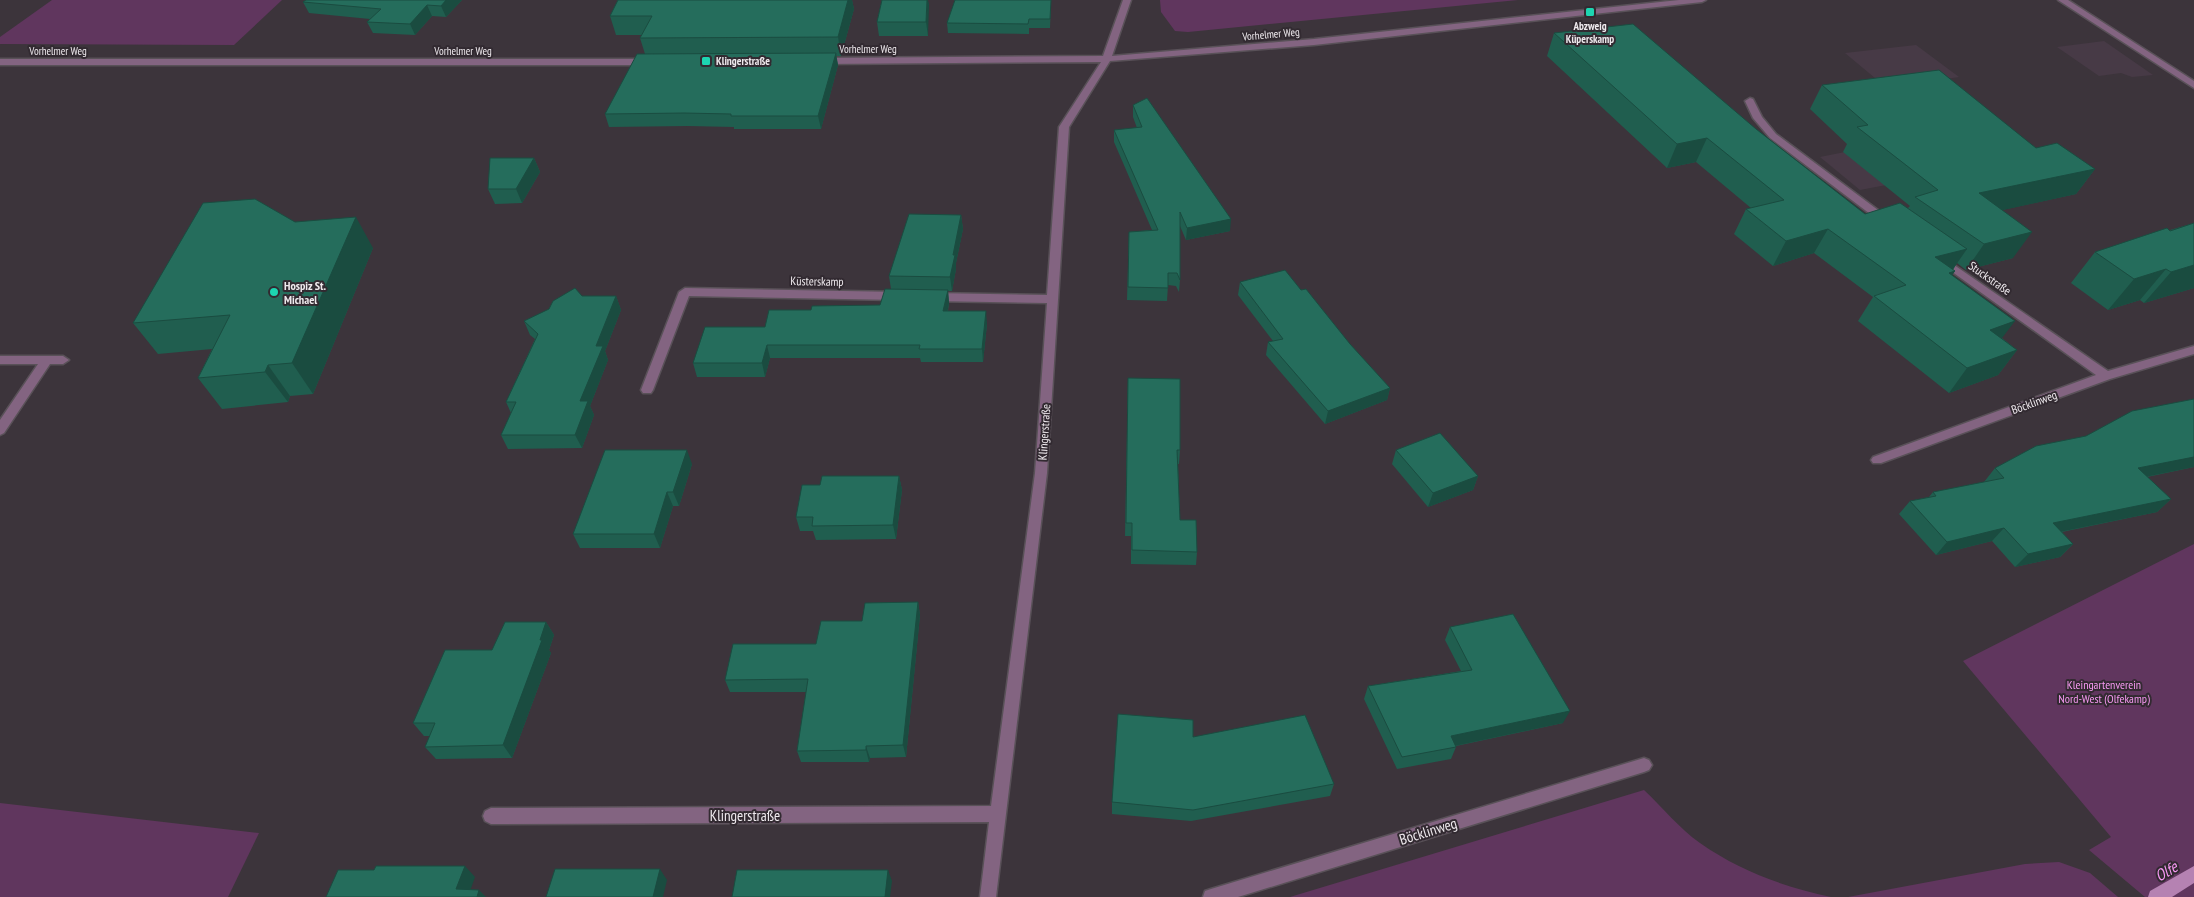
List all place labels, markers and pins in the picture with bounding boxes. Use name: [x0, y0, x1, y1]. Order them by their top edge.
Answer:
marker: Abzweig Küperskamp: [1584, 6, 1596, 18]
place label: Abzweig Küperskamp: [1566, 19, 1614, 46]
place label: Klingerstraße: [716, 54, 770, 68]
marker: Klingerstraße: [700, 55, 712, 67]
place label: Hospiz St. Michael: [284, 278, 326, 307]
marker: Hospiz St. Michael: [268, 286, 280, 298]

